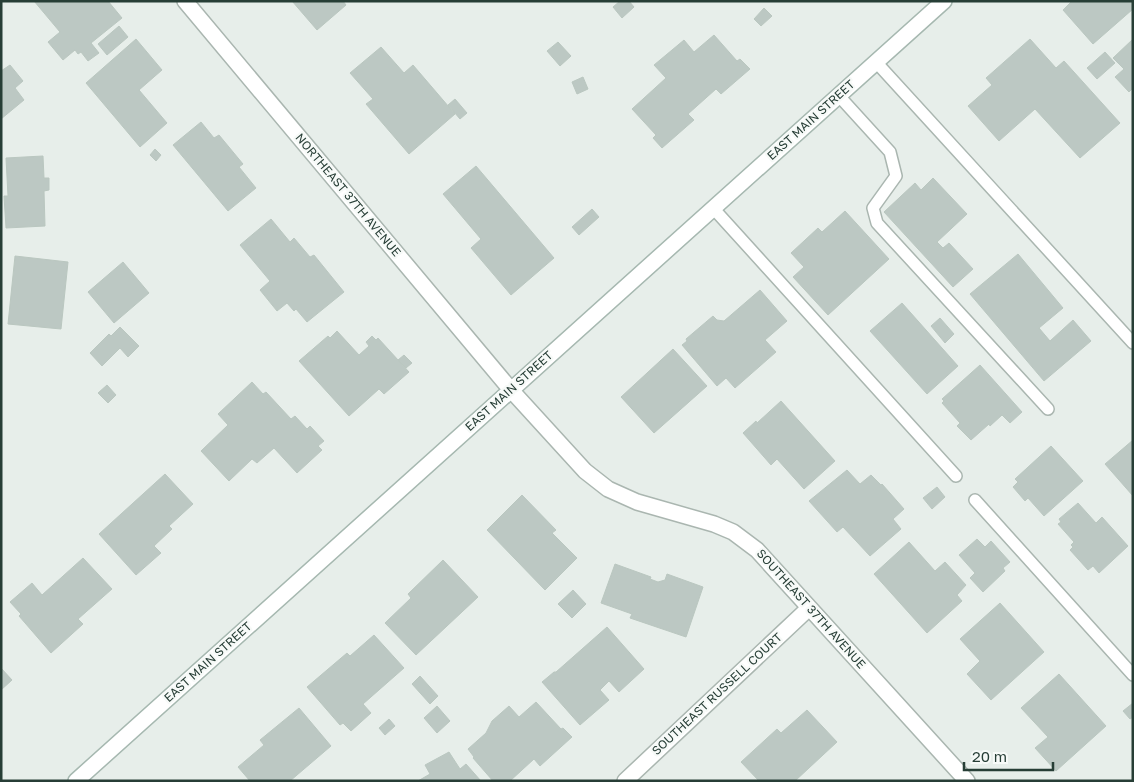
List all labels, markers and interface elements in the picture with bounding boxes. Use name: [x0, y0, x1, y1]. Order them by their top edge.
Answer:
street label: EAST MAIN STREET: [764, 76, 858, 163]
street label: NORTHEAST 37TH AVENUE: [292, 130, 404, 259]
street label: EAST MAIN STREET: [462, 347, 556, 434]
street label: SOUTHEAST 37TH AVENUE: [754, 546, 869, 671]
street label: EAST MAIN STREET: [161, 618, 255, 705]
street label: SOUTHEAST RUSSELL COURT: [648, 629, 785, 758]
scale bar: [964, 740, 1053, 772]
text: 20 m: [972, 747, 1007, 765]

